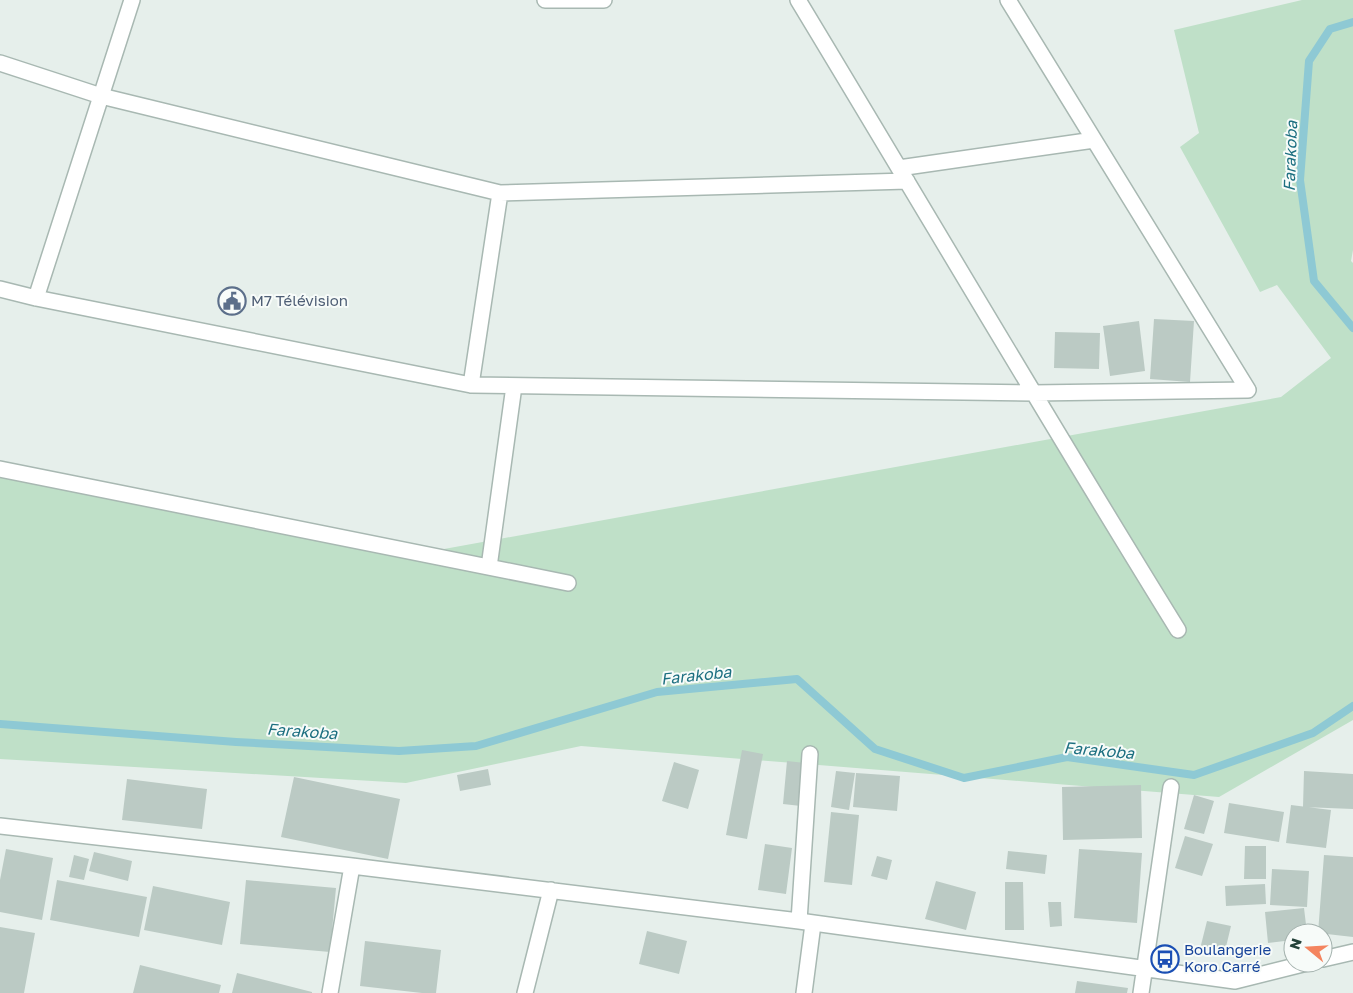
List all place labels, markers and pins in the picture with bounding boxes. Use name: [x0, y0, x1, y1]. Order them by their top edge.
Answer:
public building icon: M7 Télévision: [217, 286, 247, 316]
place label: M7 Télévision: [251, 291, 348, 309]
place label: Boulangerie Koro Carré: [1184, 940, 1271, 975]
bus stop icon: Boulangerie Koro Carré: [1150, 944, 1180, 974]

